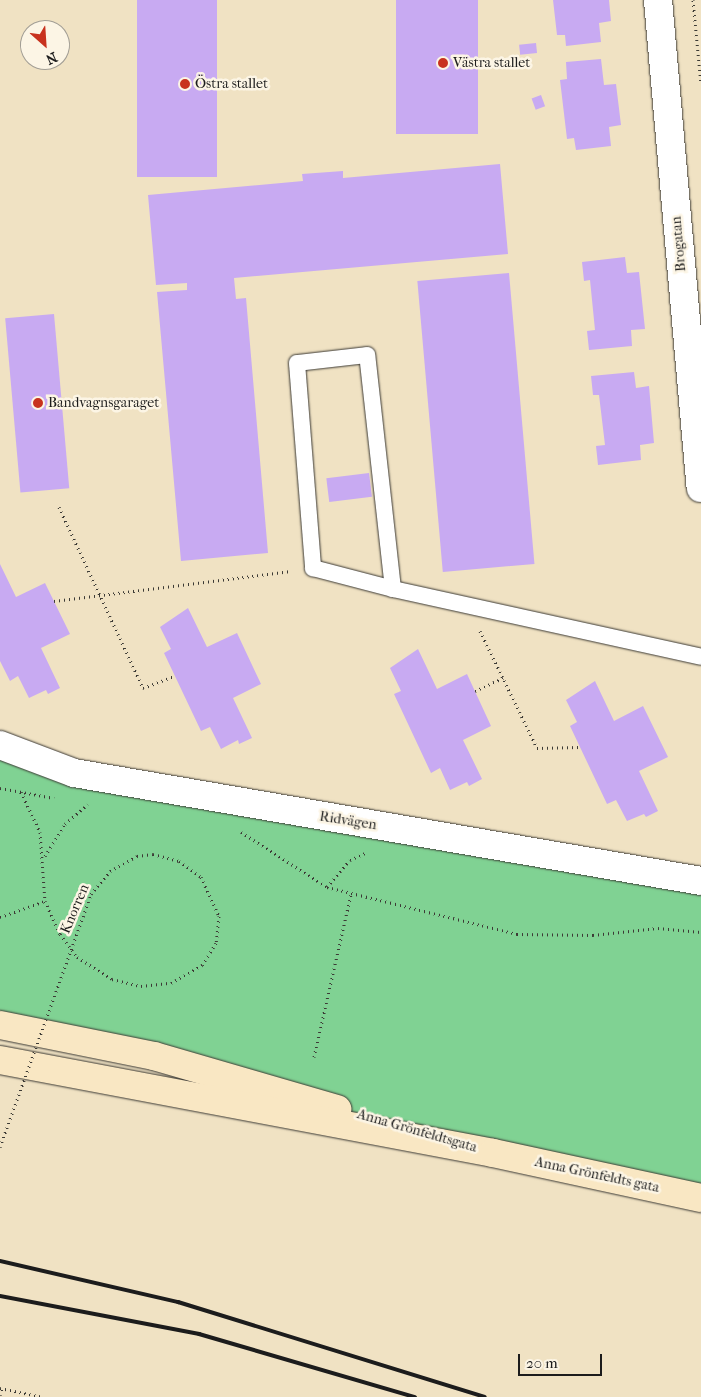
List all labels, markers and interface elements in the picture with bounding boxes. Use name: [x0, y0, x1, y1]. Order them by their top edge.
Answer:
north arrow: [20, 20, 70, 70]
text: N: [43, 48, 60, 68]
place label: Västra stallet: [453, 55, 530, 71]
marker: Västra stallet: [437, 57, 449, 69]
place label: Östra stallet: [195, 76, 268, 92]
marker: Östra stallet: [179, 78, 191, 90]
street label: Brogatan: [668, 216, 690, 272]
place label: Bandvagnsgaraget: [48, 395, 159, 411]
marker: Bandvagnsgaraget: [32, 397, 44, 409]
street label: Ridvägen: [318, 808, 378, 834]
street label: Knorren: [57, 882, 93, 936]
street label: Anna Grönfeldtsgata: [355, 1106, 479, 1156]
street label: Anna Grönfeldts gata: [533, 1154, 661, 1196]
scale bar: [521, 1344, 605, 1376]
text: 20 m: [526, 1354, 558, 1372]

